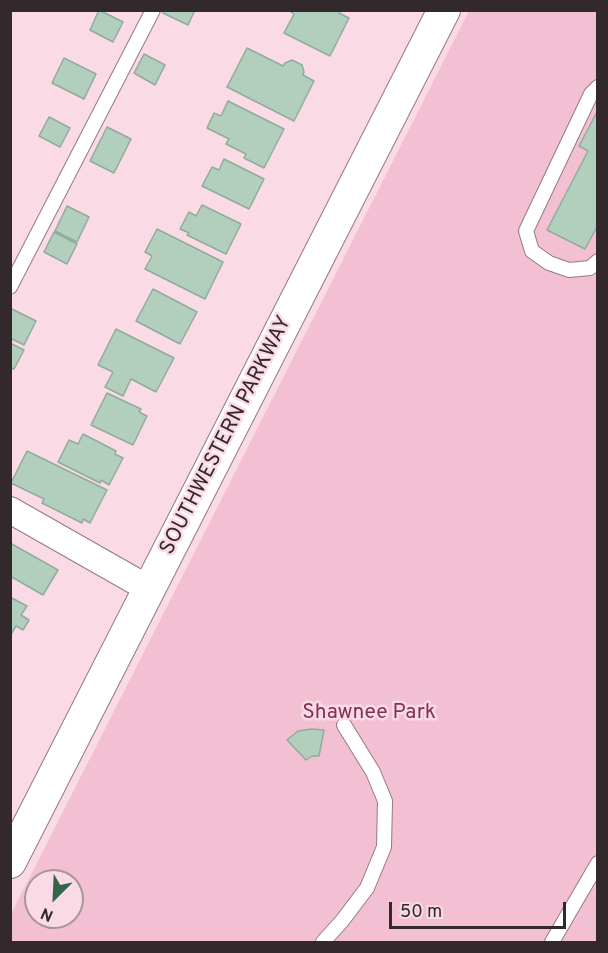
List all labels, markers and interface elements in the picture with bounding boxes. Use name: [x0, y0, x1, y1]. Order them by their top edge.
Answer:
street label: SOUTHWESTERN PARKWAY: [156, 312, 298, 560]
park label: Shawnee Park: [302, 701, 436, 727]
north arrow: [24, 869, 84, 929]
scale bar: [392, 890, 569, 928]
text: 50 m: [400, 901, 442, 924]
text: N: [38, 902, 57, 925]

